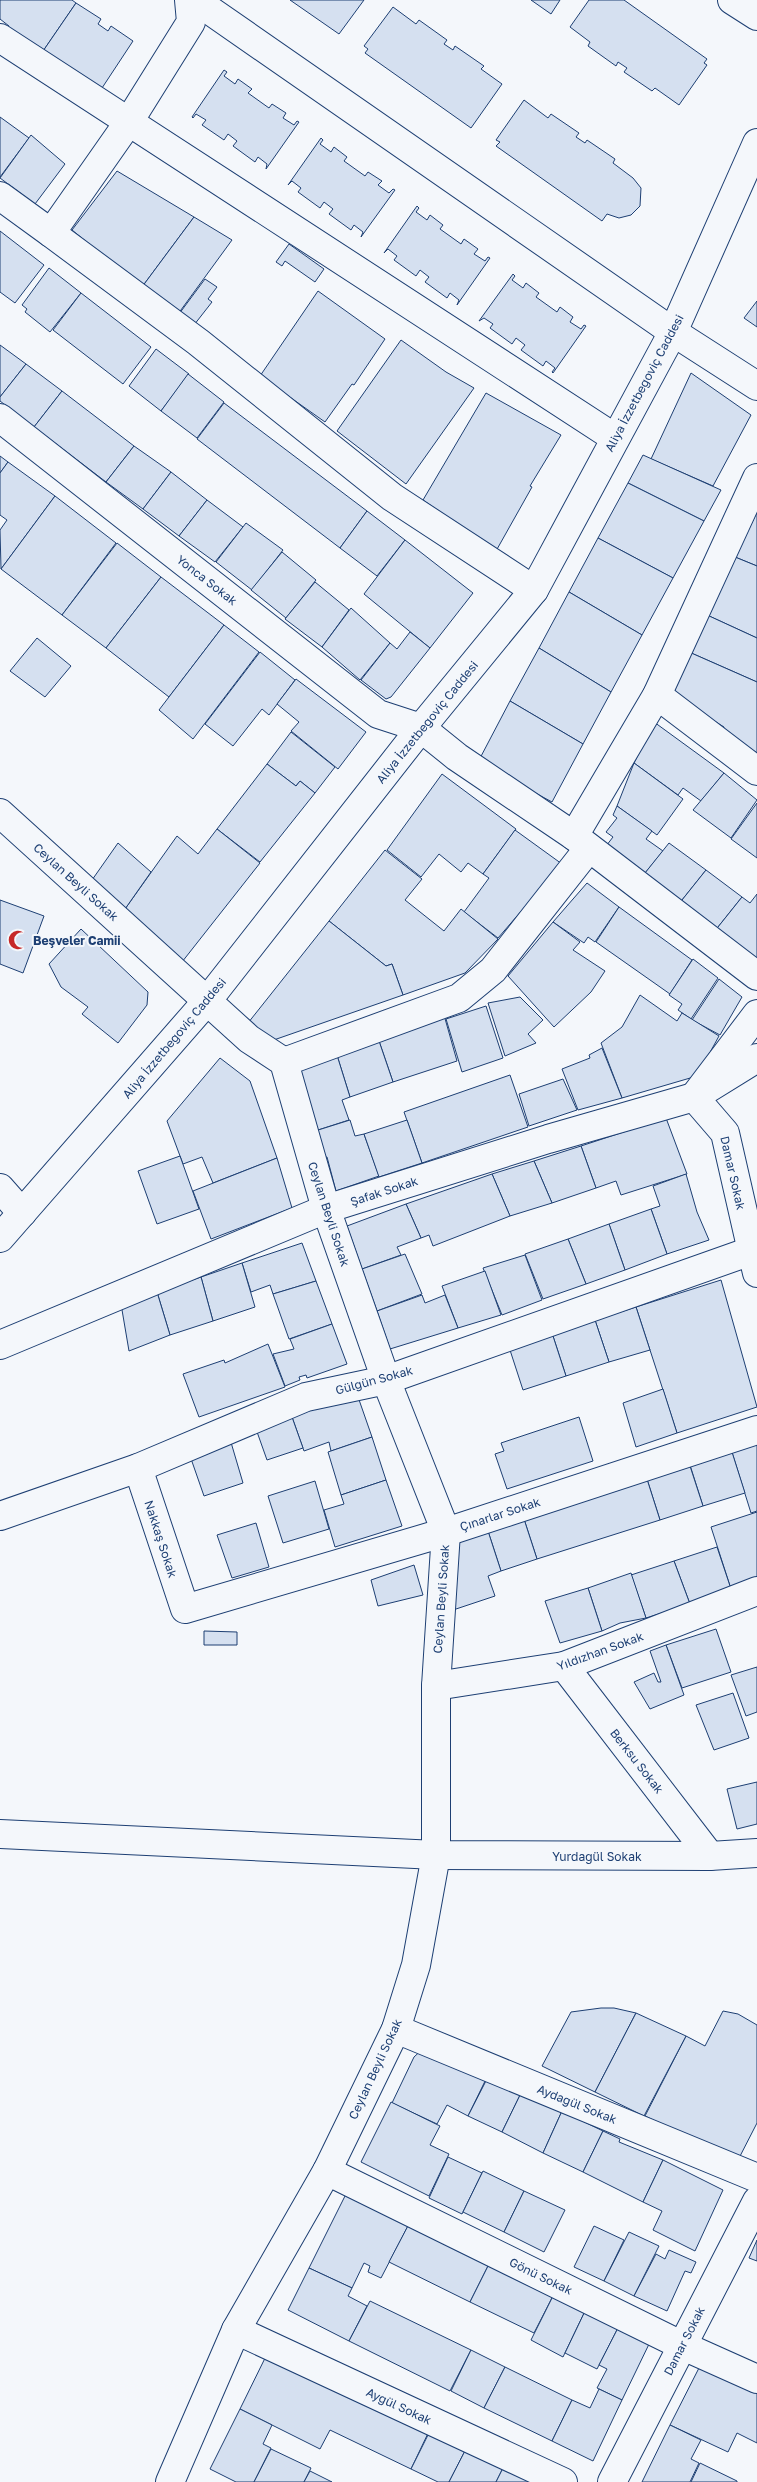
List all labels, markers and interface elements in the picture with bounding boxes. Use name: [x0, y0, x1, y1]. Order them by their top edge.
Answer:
street label: Aliya İzzetbegoviç Caddesi: [601, 312, 687, 454]
street label: Yonca Sokak: [174, 552, 240, 608]
street label: Aliya İzzetbegoviç Caddesi: [373, 658, 481, 786]
street label: Ceylan Beyli Sokak: [30, 840, 122, 924]
mosque icon: Beşveler Camii: [7, 929, 29, 951]
place label: Beşveler Camii: [33, 933, 120, 948]
street label: Aliya İzzetbegoviç Caddesi: [119, 974, 229, 1102]
street label: Damar Sokak: [717, 1135, 749, 1212]
street label: Ceylan Beyli Sokak: [305, 1160, 353, 1268]
street label: Şafak Sokak: [348, 1173, 420, 1209]
street label: Gülgün Sokak: [334, 1362, 415, 1398]
street label: Çınarlar Sokak: [458, 1494, 542, 1534]
street label: Nakkaş Sokak: [141, 1498, 181, 1580]
street label: Ceylan Beyli Sokak: [430, 1544, 452, 1654]
street label: Yıldızhan Sokak: [555, 1628, 646, 1674]
street label: Berksu Sokak: [607, 1726, 667, 1797]
street label: Yurdagül Sokak: [552, 1849, 642, 1864]
street label: Ceylan Beyli Sokak: [345, 2016, 405, 2122]
street label: Aydagül Sokak: [535, 2081, 619, 2127]
street label: Gönü Sokak: [507, 2254, 575, 2298]
street label: Damar Sokak: [660, 2304, 708, 2378]
street label: Aygül Sokak: [364, 2384, 434, 2428]

